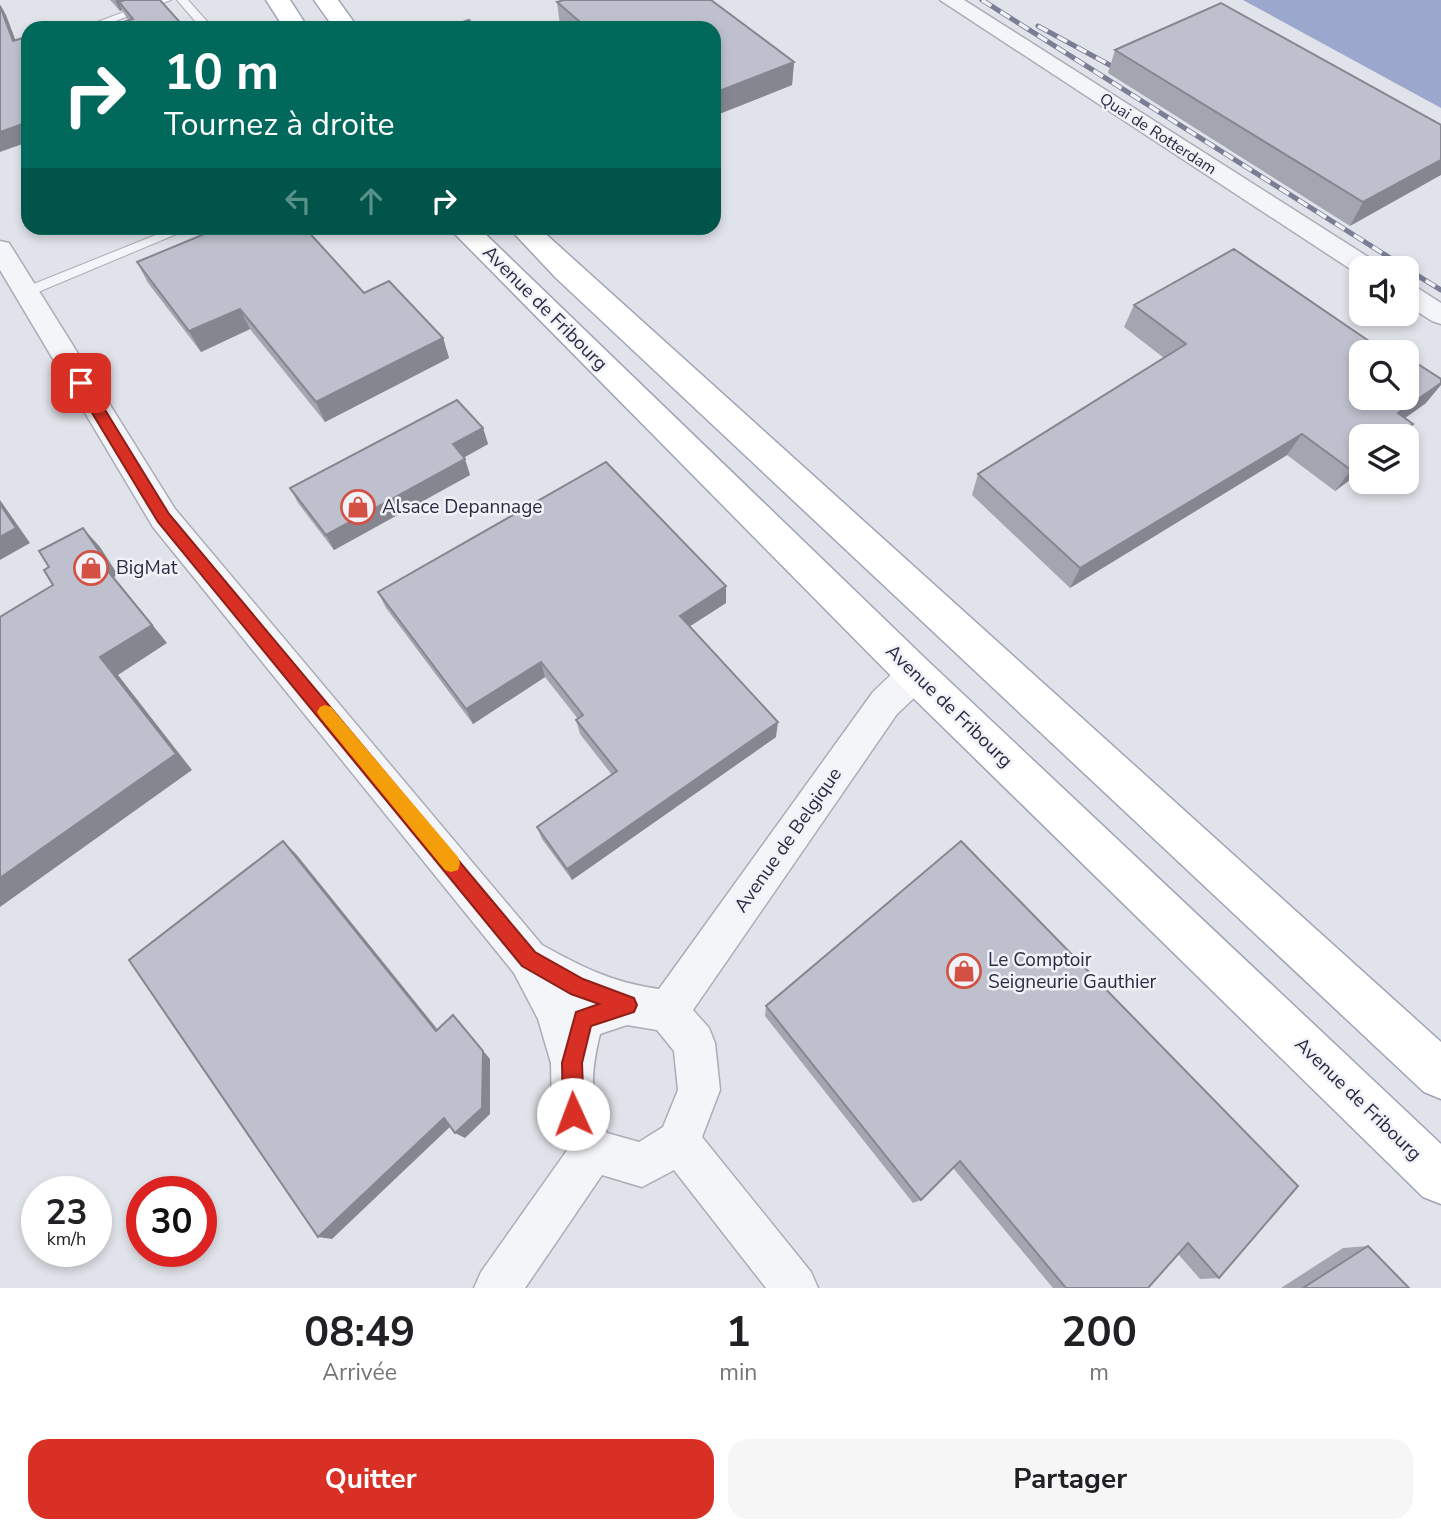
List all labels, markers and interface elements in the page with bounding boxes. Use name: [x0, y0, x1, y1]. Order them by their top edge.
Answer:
text: 10 m: [164, 39, 279, 106]
icon: right: [49, 49, 140, 140]
street label: Quai de Rotterdam: [1095, 88, 1221, 180]
text: Tournez à droite: [164, 103, 395, 146]
icon: left: [279, 182, 317, 220]
icon: ahead: [352, 182, 390, 220]
icon: right: [425, 182, 463, 220]
street label: Avenue de Fribourg: [477, 240, 613, 376]
map controls: [1349, 256, 1419, 494]
button: sound: [1349, 256, 1419, 326]
button: search: [1349, 340, 1419, 410]
pin: [51, 353, 111, 413]
icon: arrive: [62, 364, 100, 402]
button: layers: [1349, 424, 1419, 494]
shop icon: Alsace Depannage: [339, 488, 377, 526]
place label: Alsace Depannage: [382, 494, 542, 520]
shop icon: BigMat: [72, 549, 110, 587]
place label: BigMat: [116, 555, 178, 581]
street label: Avenue de Fribourg: [880, 639, 1018, 773]
street label: Avenue de Belgique: [728, 762, 848, 918]
place label: Le Comptoir Seigneurie Gauthier: [988, 947, 1157, 995]
shop icon: Le Comptoir Seigneurie Gauthier: [945, 952, 983, 990]
street label: Avenue de Fribourg: [1289, 1032, 1427, 1166]
position arrow: [536, 1077, 610, 1151]
speed limit sign: 30: [126, 1176, 217, 1267]
text: 23: [45, 1189, 88, 1236]
text: km/h: [47, 1227, 86, 1251]
text: 08:49: [304, 1304, 415, 1361]
text: 1: [726, 1304, 751, 1361]
text: 200: [1061, 1304, 1137, 1361]
text: Arrivée: [322, 1357, 397, 1388]
text: min: [719, 1357, 757, 1388]
text: m: [1089, 1357, 1109, 1388]
button: Quitter: [28, 1439, 714, 1519]
button: Partager: [728, 1439, 1413, 1519]

